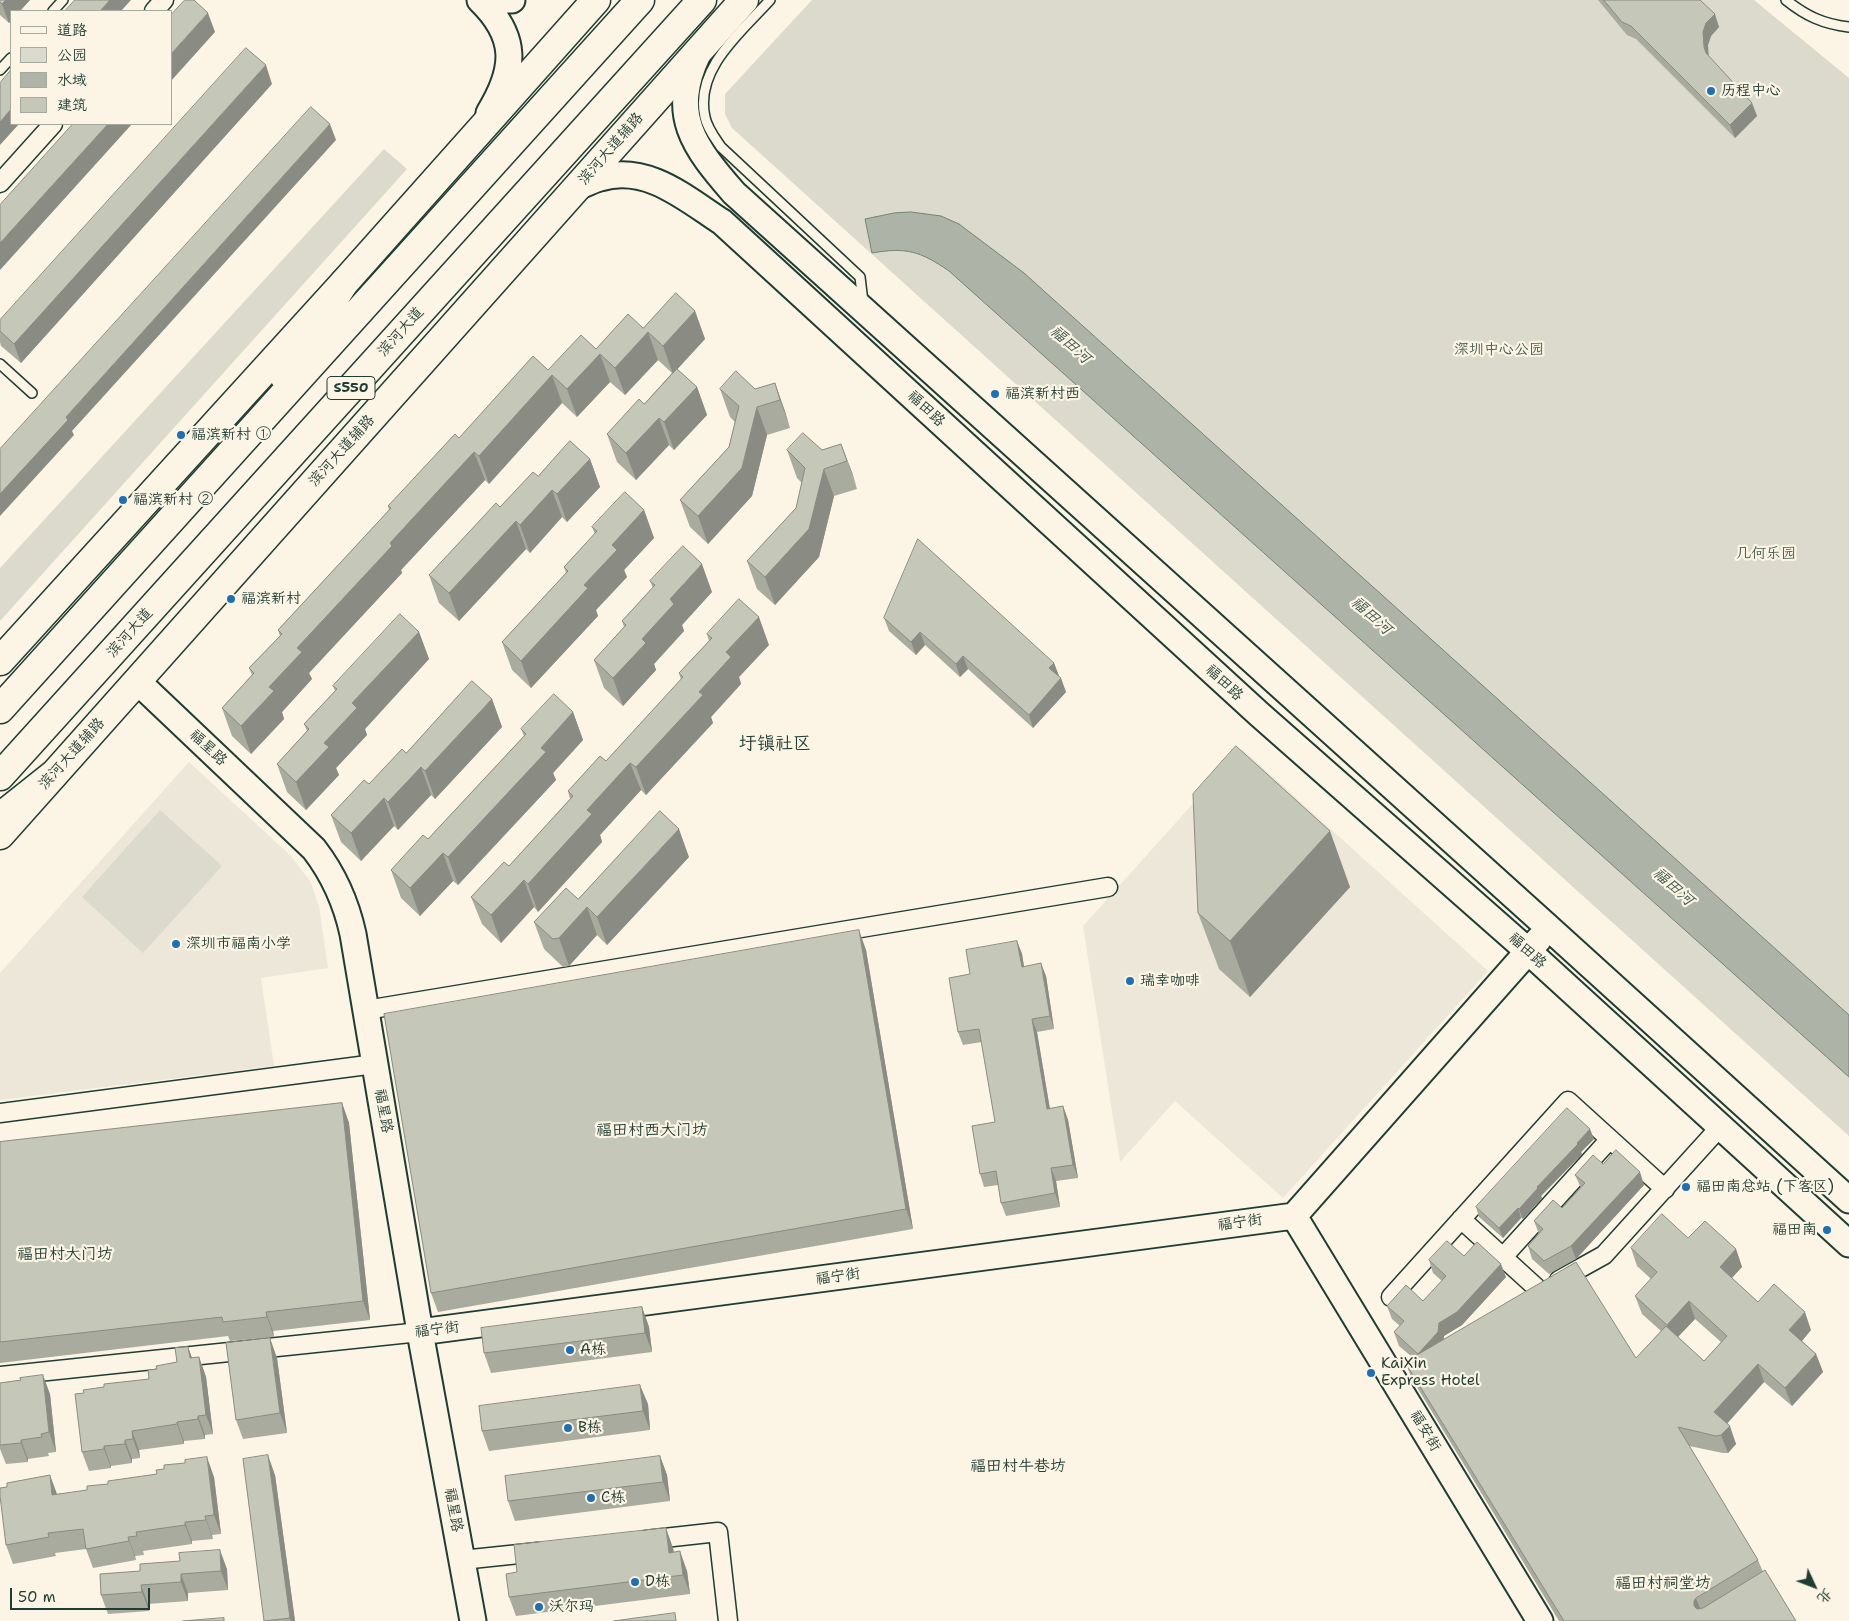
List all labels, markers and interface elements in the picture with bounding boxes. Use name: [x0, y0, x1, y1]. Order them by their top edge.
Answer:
legend: [10, 10, 172, 125]
text: 道路: [57, 20, 87, 40]
text: 公园: [57, 45, 87, 65]
text: 水域: [57, 70, 87, 90]
place label: 历程中心: [1721, 82, 1781, 100]
marker: 历程中心: [1705, 85, 1717, 97]
text: 建筑: [57, 95, 87, 115]
street label: 滨河大道辅路: [575, 109, 647, 189]
street label: 滨河大道: [374, 304, 428, 360]
water label: 福田河: [1046, 322, 1094, 368]
park label: 深圳中心公园: [1454, 341, 1544, 359]
road number: S550: [327, 376, 375, 399]
place label: 福滨新村西: [1005, 385, 1080, 403]
street label: 福田路: [903, 387, 949, 431]
marker: 福滨新村西: [989, 388, 1001, 400]
street label: 滨河大道辅路: [305, 412, 379, 490]
place label: 福滨新村 ①: [191, 426, 271, 444]
marker: 福滨新村 ①: [175, 429, 187, 441]
place label: 福滨新村 ②: [133, 491, 213, 509]
marker: 福滨新村 ②: [117, 494, 129, 506]
park label: 几何乐园: [1736, 545, 1796, 563]
place label: 福滨新村: [241, 590, 301, 608]
marker: 福滨新村: [225, 593, 237, 605]
water label: 福田河: [1347, 593, 1395, 639]
street label: 滨河大道: [103, 605, 157, 661]
street label: 福田路: [1201, 661, 1247, 705]
street label: 滨河大道辅路: [35, 715, 109, 793]
street label: 福星路: [185, 726, 231, 770]
district label: 圩镇社区: [739, 733, 811, 755]
water label: 福田河: [1649, 864, 1697, 910]
street label: 福田路: [1504, 929, 1550, 973]
place label: 深圳市福南小学: [186, 935, 291, 953]
marker: 深圳市福南小学: [170, 938, 182, 950]
place label: 瑞幸咖啡: [1140, 972, 1200, 990]
marker: 瑞幸咖啡: [1124, 975, 1136, 987]
street label: 福星路: [370, 1087, 396, 1135]
district label: 福田村西大门坊: [596, 1121, 708, 1141]
place label: 福田南总站 (下客区): [1696, 1178, 1834, 1196]
marker: 福田南总站 (下客区): [1680, 1181, 1692, 1193]
street label: 福宁街: [1216, 1211, 1264, 1235]
place label: 福田南: [1772, 1221, 1817, 1239]
marker: 福田南: [1821, 1224, 1833, 1236]
district label: 福田村大门坊: [17, 1245, 113, 1265]
street label: 福宁街: [814, 1265, 862, 1289]
street label: 福宁街: [414, 1318, 460, 1342]
place label: A栋: [580, 1341, 606, 1359]
marker: A栋: [564, 1344, 576, 1356]
place label: KaiXin Express Hotel: [1381, 1355, 1480, 1390]
marker: KaiXin Express Hotel: [1365, 1367, 1377, 1379]
street label: 福安街: [1406, 1407, 1444, 1455]
place label: B栋: [578, 1419, 602, 1437]
marker: B栋: [562, 1422, 574, 1434]
district label: 福田村牛巷坊: [970, 1457, 1066, 1477]
street label: 福星路: [440, 1486, 466, 1534]
place label: C栋: [601, 1489, 625, 1507]
marker: C栋: [585, 1492, 597, 1504]
north arrow: [1789, 1561, 1839, 1611]
place label: D栋: [645, 1573, 670, 1591]
district label: 福田村祠堂坊: [1615, 1574, 1711, 1594]
marker: D栋: [629, 1576, 641, 1588]
scale bar: [12, 1578, 152, 1610]
text: 北: [1814, 1585, 1836, 1607]
text: 50 m: [18, 1587, 56, 1607]
place label: 沃尔玛: [549, 1598, 594, 1616]
marker: 沃尔玛: [533, 1601, 545, 1613]

